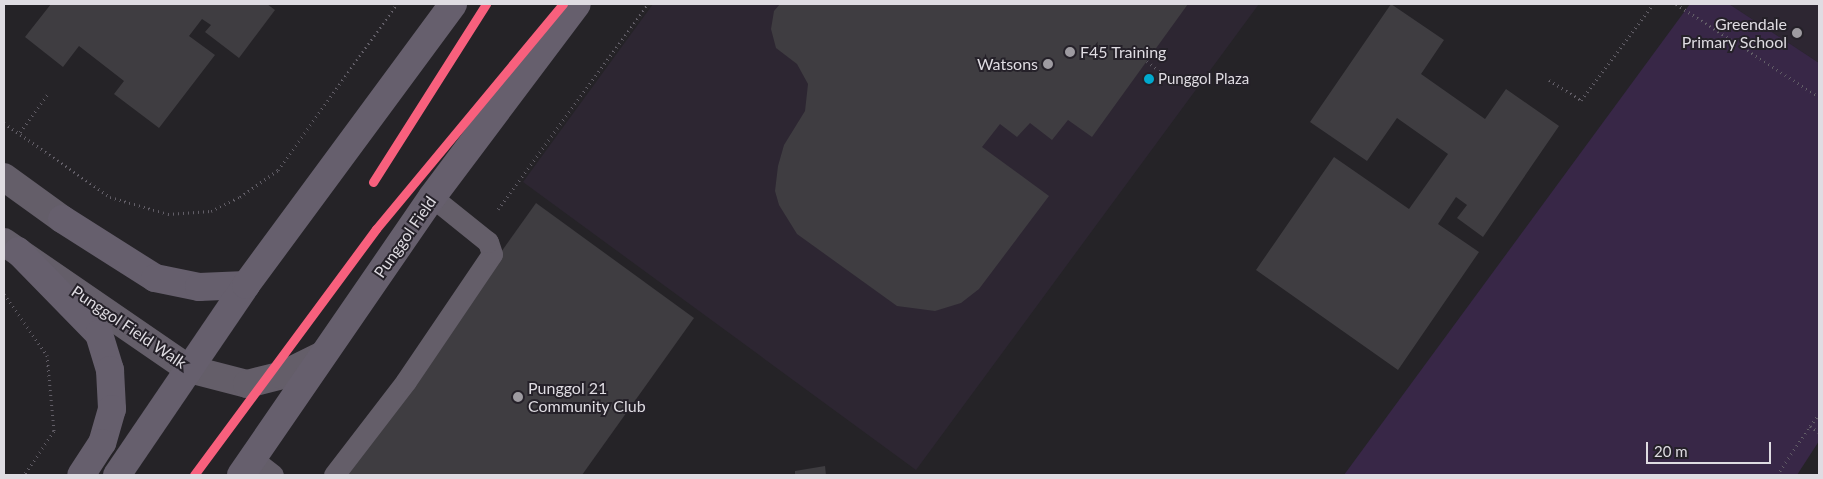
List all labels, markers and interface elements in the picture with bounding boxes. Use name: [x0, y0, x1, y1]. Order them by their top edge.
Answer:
place label: Greendale Primary School: [1681, 14, 1787, 52]
marker: Greendale Primary School: [1791, 27, 1803, 39]
place label: F45 Training: [1080, 42, 1167, 62]
marker: F45 Training: [1064, 46, 1076, 58]
place label: Watsons: [977, 54, 1038, 74]
marker: Watsons: [1042, 58, 1054, 70]
place label: Punggol Plaza: [1158, 70, 1249, 88]
marker: Punggol Plaza: [1144, 74, 1154, 84]
street label: Punggol Field: [370, 193, 440, 281]
street label: Punggol Field Walk: [68, 281, 190, 373]
place label: Punggol 21 Community Club: [528, 378, 646, 416]
marker: Punggol 21 Community Club: [512, 391, 524, 403]
scale bar: [1648, 432, 1773, 464]
text: 20 m: [1654, 442, 1688, 460]

